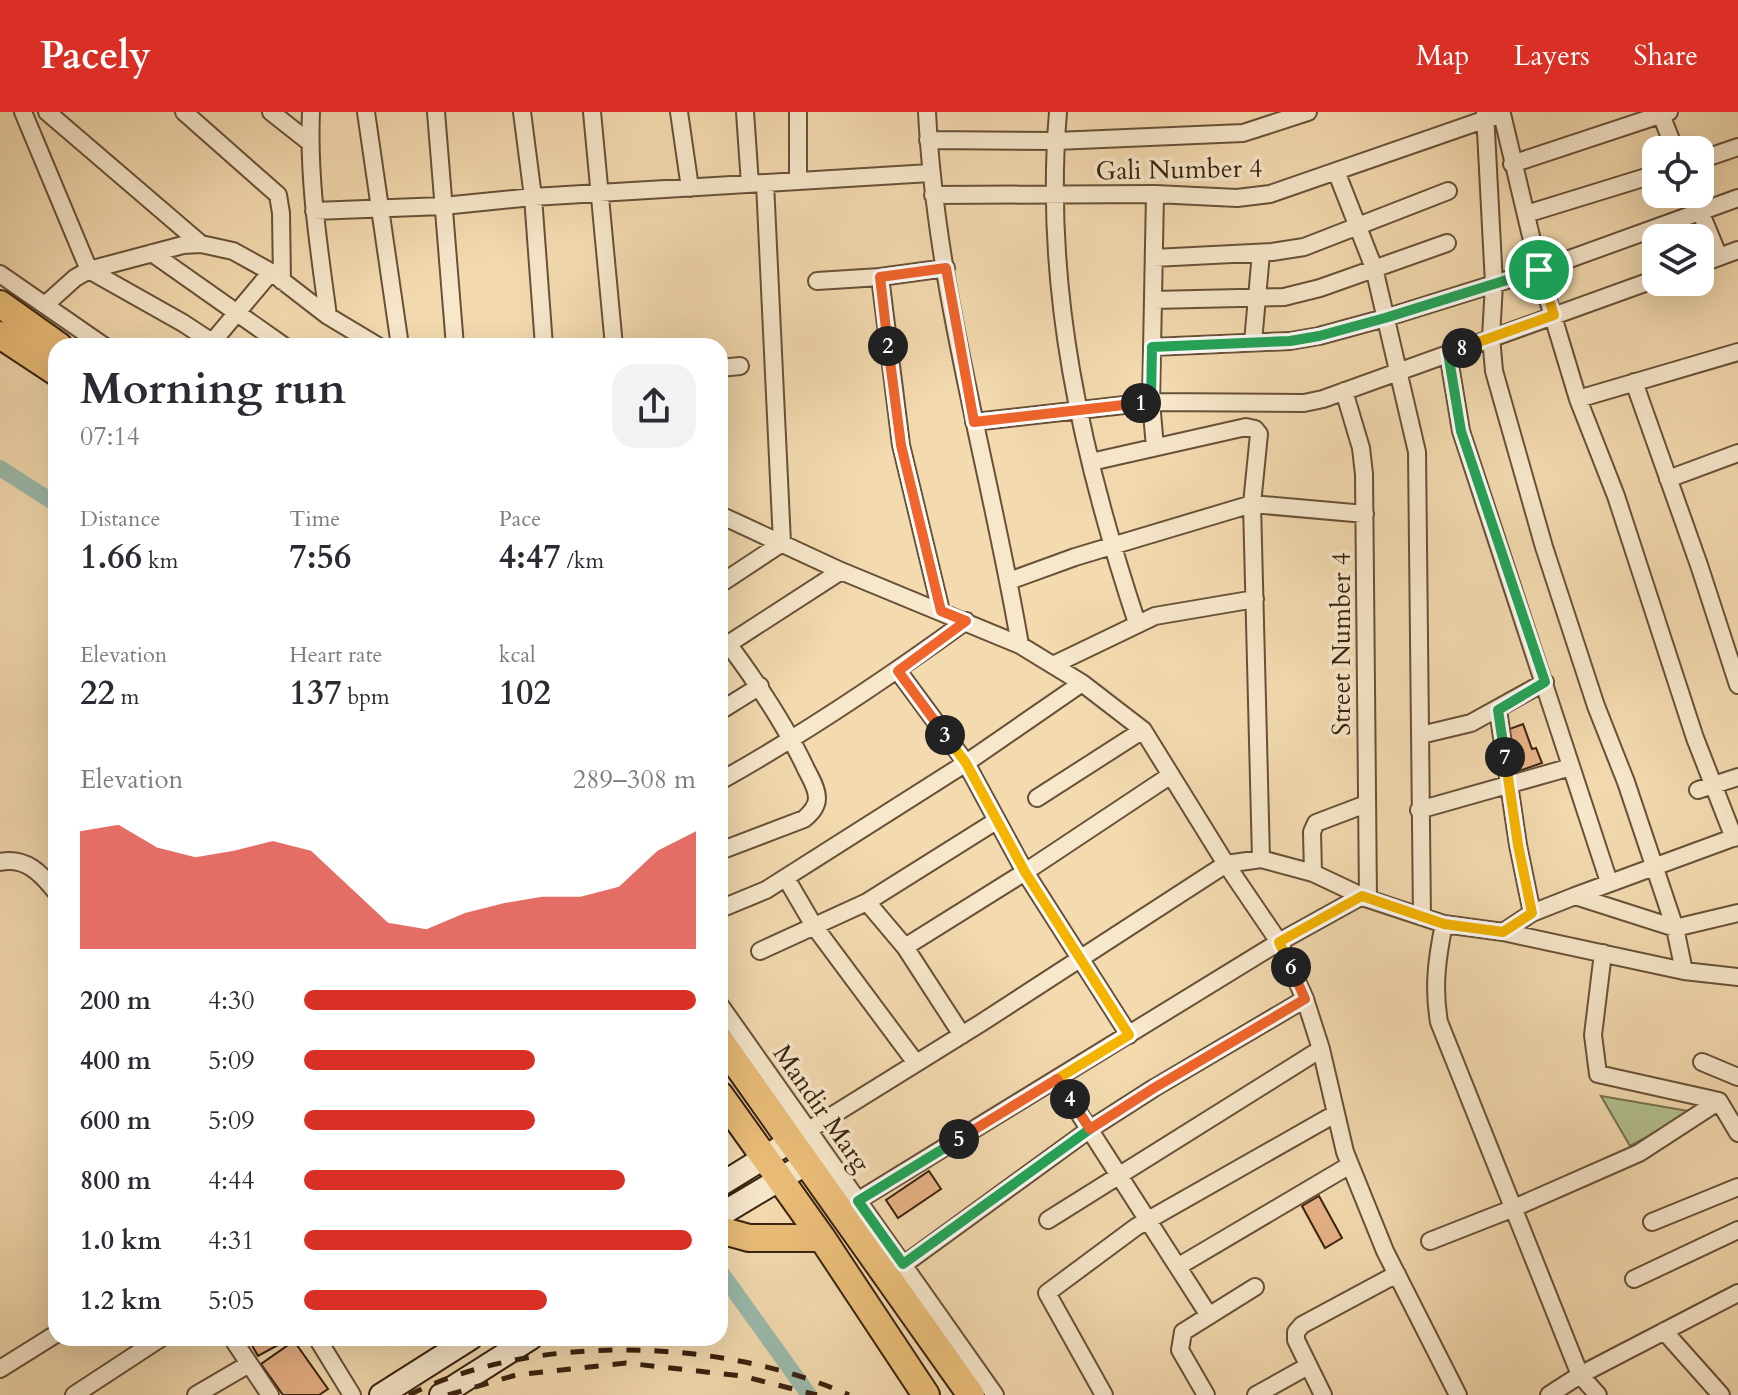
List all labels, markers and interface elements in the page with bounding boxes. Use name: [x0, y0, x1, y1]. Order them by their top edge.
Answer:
text: Pacely: [40, 30, 151, 82]
text: Map: [1416, 37, 1469, 75]
text: Layers: [1513, 37, 1590, 75]
text: Share: [1634, 37, 1698, 75]
map controls: [1642, 136, 1714, 296]
button: locate: [1642, 136, 1714, 208]
street label: Gali Number 4: [1095, 151, 1263, 188]
button: layers: [1642, 224, 1714, 296]
pin: [1505, 236, 1573, 304]
icon: arrive: [1517, 248, 1561, 292]
pin: 2: [868, 326, 908, 366]
pin: 8: [1442, 328, 1482, 368]
text: 2: [882, 331, 894, 361]
text: 8: [1456, 333, 1468, 363]
text: Morning run: [80, 359, 346, 419]
button: share: [612, 364, 696, 448]
pin: 1: [1121, 383, 1161, 423]
text: 1: [1135, 388, 1147, 418]
text: 07:14: [80, 419, 140, 454]
text: Distance: [80, 504, 160, 534]
text: Time: [289, 504, 340, 534]
text: Pace: [499, 504, 541, 534]
text: 1.66: [80, 534, 142, 580]
text: 7:56: [289, 534, 351, 580]
text: 4:47: [499, 534, 561, 580]
text: km: [142, 546, 178, 576]
text: /km: [561, 546, 604, 576]
street label: Street Number 4: [1324, 552, 1359, 736]
text: Elevation: [80, 640, 167, 670]
text: Heart rate: [289, 640, 383, 670]
text: kcal: [499, 640, 536, 670]
text: 22: [80, 670, 115, 716]
text: 137: [289, 670, 342, 716]
text: 102: [499, 670, 551, 716]
text: m: [115, 682, 139, 712]
text: bpm: [342, 682, 390, 712]
pin: 3: [925, 715, 965, 755]
text: 3: [939, 720, 951, 750]
pin: 7: [1485, 737, 1525, 777]
text: 7: [1499, 742, 1511, 772]
text: Elevation: [80, 762, 183, 797]
text: 289–308 m: [573, 762, 696, 797]
pin: 6: [1271, 947, 1311, 987]
text: 6: [1285, 952, 1297, 982]
text: 200 m: [80, 983, 151, 1018]
text: 4:30: [208, 983, 255, 1018]
street label: Mandir Marg: [765, 1038, 879, 1179]
text: 400 m: [80, 1043, 151, 1078]
text: 5:09: [208, 1043, 255, 1078]
pin: 4: [1050, 1079, 1090, 1119]
text: 4: [1064, 1084, 1076, 1114]
text: 600 m: [80, 1103, 151, 1138]
text: 5:09: [208, 1103, 255, 1138]
pin: 5: [939, 1119, 979, 1159]
text: 5: [953, 1124, 965, 1154]
text: 800 m: [80, 1163, 151, 1198]
text: 4:44: [208, 1163, 255, 1198]
text: 1.0 km: [80, 1223, 161, 1258]
text: 4:31: [208, 1223, 255, 1258]
text: 1.2 km: [80, 1283, 161, 1318]
text: 5:05: [208, 1283, 255, 1318]

